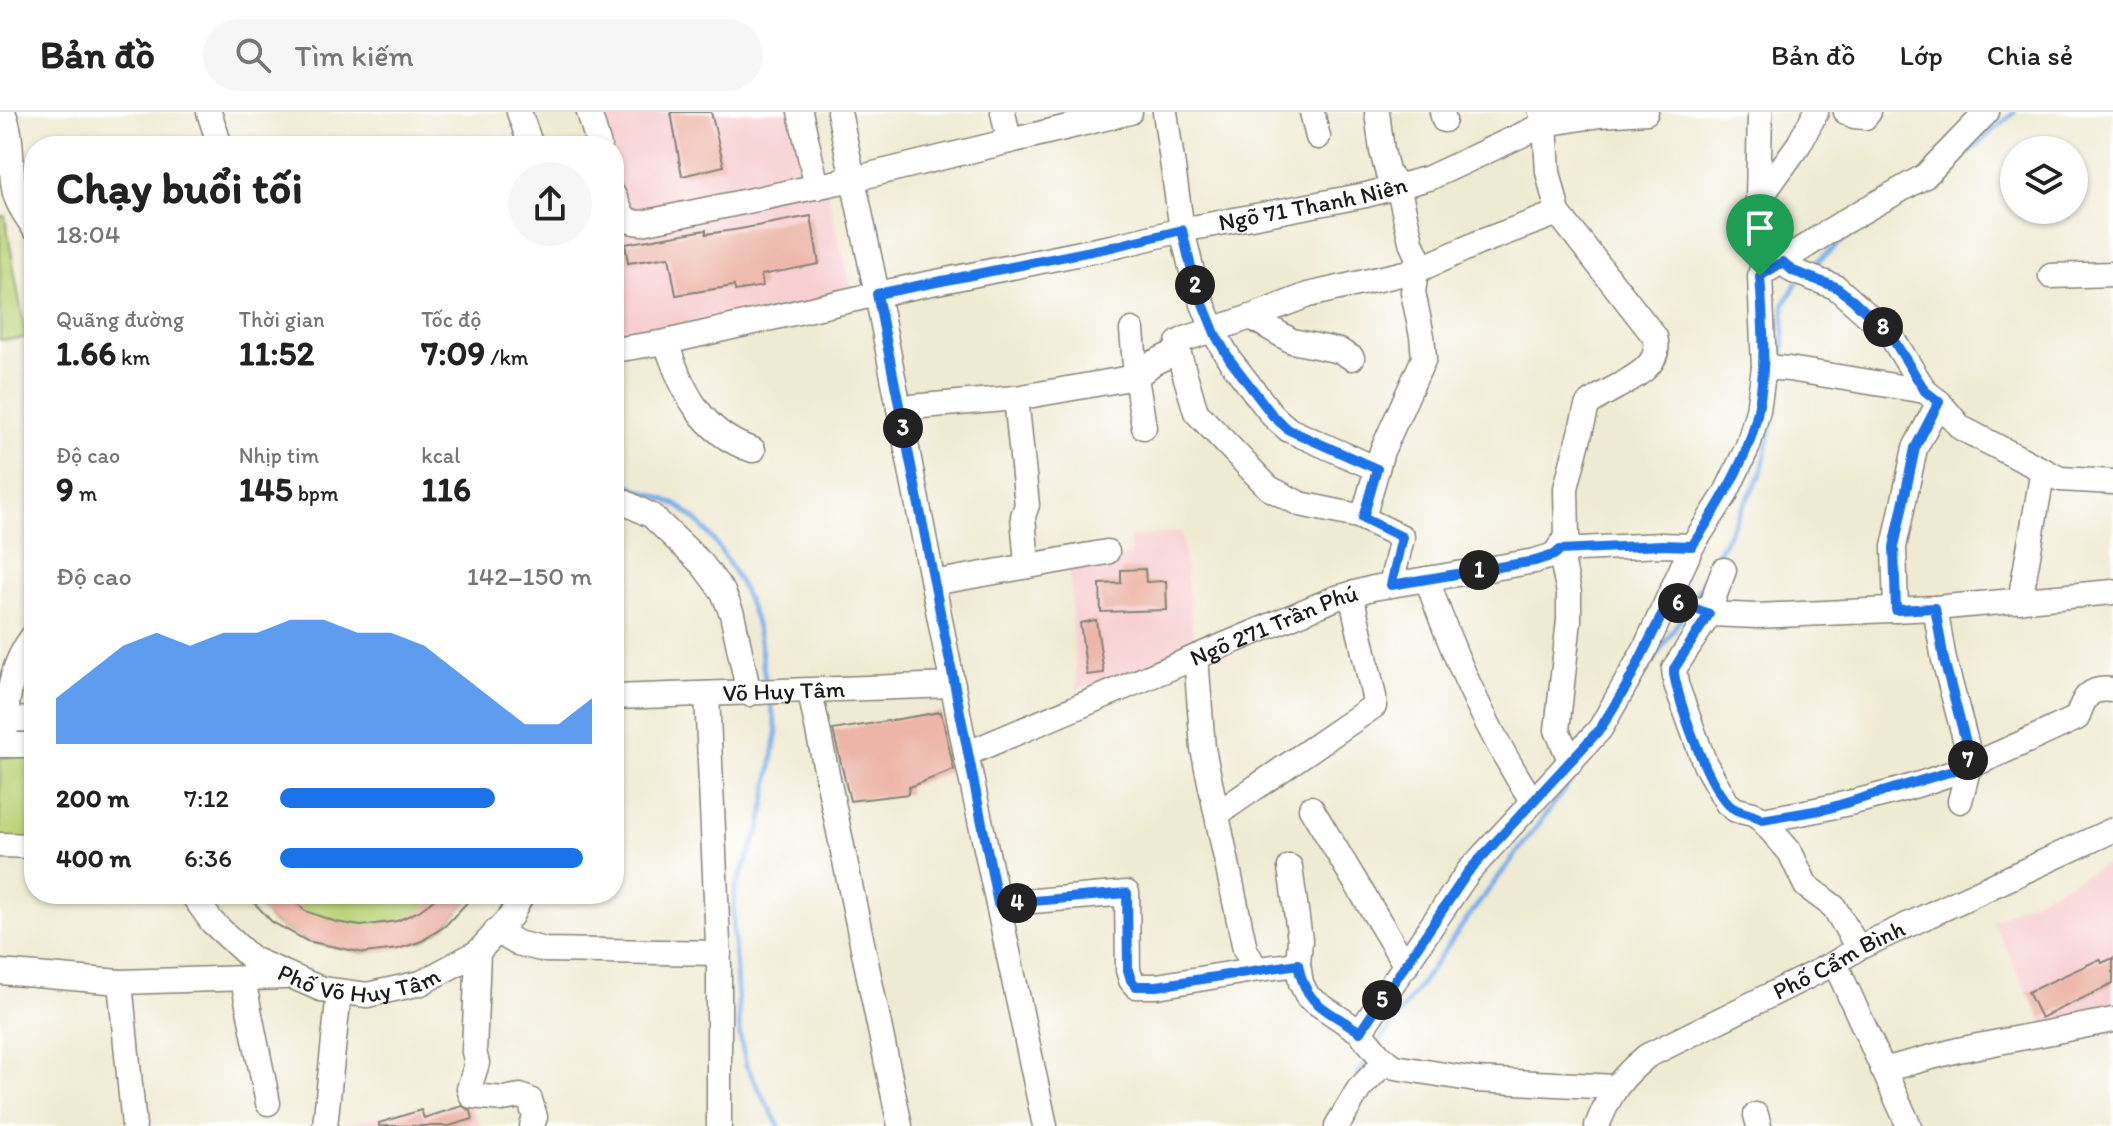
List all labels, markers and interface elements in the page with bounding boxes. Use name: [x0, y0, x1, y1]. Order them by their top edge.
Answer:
search box: [203, 19, 763, 91]
text: Bản đồ: [40, 32, 155, 78]
icon: search: [231, 33, 275, 77]
text: Tìm kiếm: [295, 37, 414, 74]
text: Bản đồ: [1771, 38, 1856, 72]
text: Lớp: [1900, 38, 1943, 72]
text: Chia sẻ: [1987, 38, 2073, 72]
map controls: [2000, 136, 2088, 224]
button: layers: [2000, 136, 2088, 224]
text: Chạy buổi tối: [56, 161, 303, 214]
button: share: [508, 162, 592, 246]
street label: Ngõ 71 Thanh Niên: [1216, 169, 1411, 237]
pin: [1726, 194, 1794, 276]
icon: arrive: [1738, 206, 1782, 250]
text: 18:04: [56, 218, 120, 250]
pin: 2: [1175, 265, 1215, 305]
text: 2: [1189, 271, 1201, 298]
text: Quãng đường: [56, 306, 184, 333]
text: Thời gian: [239, 306, 325, 333]
text: Tốc độ: [421, 306, 481, 333]
pin: 8: [1863, 307, 1903, 347]
text: 8: [1877, 313, 1889, 340]
text: 1.66: [56, 333, 116, 374]
text: 11:52: [239, 333, 314, 374]
text: 7:09: [421, 333, 485, 374]
text: km: [116, 344, 150, 371]
text: /km: [485, 344, 529, 371]
pin: 3: [883, 408, 923, 448]
text: 3: [897, 414, 909, 441]
text: Độ cao: [56, 442, 120, 469]
text: Nhịp tim: [239, 442, 319, 469]
text: kcal: [421, 442, 460, 469]
text: 9: [56, 469, 74, 510]
text: 145: [239, 469, 293, 510]
text: 116: [421, 469, 471, 510]
text: m: [74, 480, 97, 507]
text: bpm: [293, 480, 338, 507]
pin: 1: [1459, 550, 1499, 590]
text: 1: [1474, 556, 1484, 583]
text: Độ cao: [56, 560, 132, 592]
text: 142–150 m: [467, 560, 592, 592]
street label: Ngõ 271 Trần Phú: [1185, 578, 1361, 672]
pin: 6: [1658, 583, 1698, 623]
text: 6: [1672, 589, 1684, 616]
street label: Võ Huy Tâm: [722, 674, 846, 707]
pin: 7: [1948, 740, 1988, 780]
text: 7: [1963, 746, 1973, 773]
text: 200 m: [56, 782, 129, 814]
text: 7:12: [184, 782, 229, 814]
text: 400 m: [56, 842, 131, 874]
text: 6:36: [184, 842, 232, 874]
pin: 4: [997, 883, 1037, 923]
text: 4: [1010, 889, 1024, 916]
street label: Phố Cẩm Bình: [1768, 913, 1910, 1006]
street label: Phố Võ Huy Tâm: [274, 957, 445, 1009]
pin: 5: [1362, 980, 1402, 1020]
text: 5: [1376, 986, 1388, 1013]

